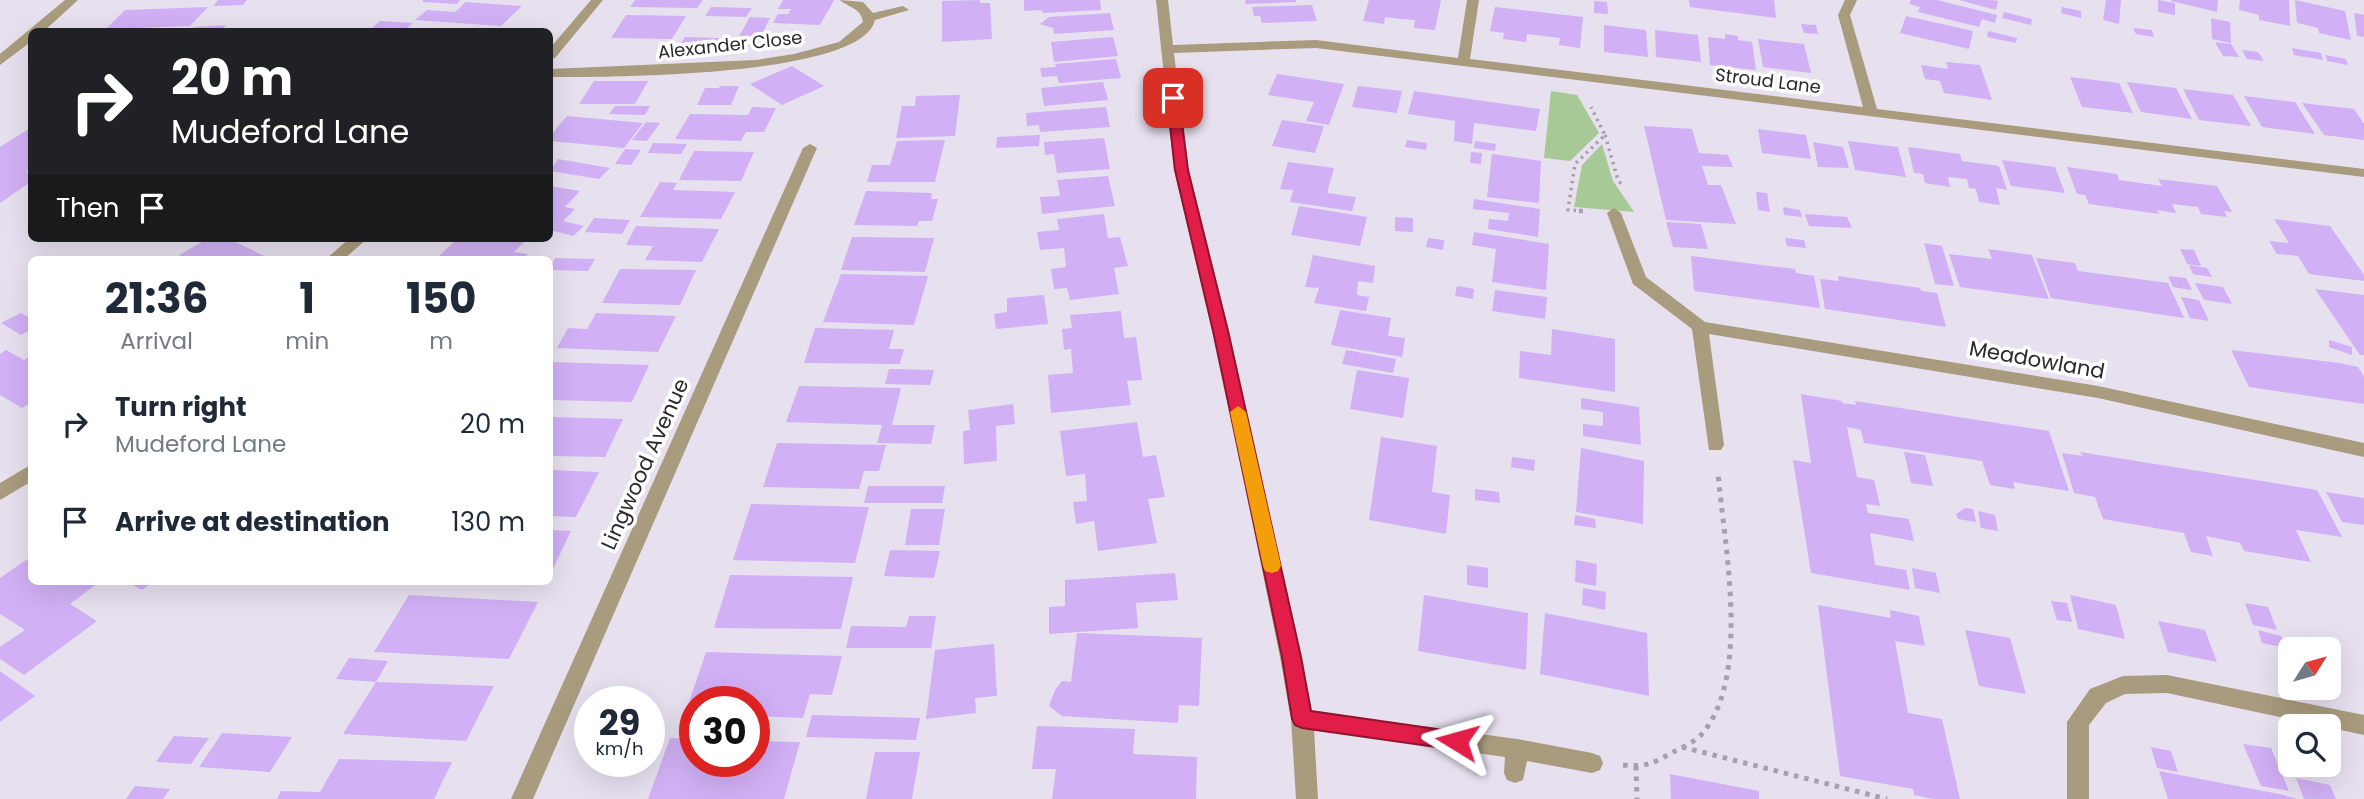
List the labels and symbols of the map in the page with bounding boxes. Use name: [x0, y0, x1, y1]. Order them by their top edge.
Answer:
street label: Alexander Close: [656, 24, 803, 65]
street label: Stroud Lane: [1714, 62, 1822, 99]
pin: [1143, 68, 1203, 128]
street label: Meadowland: [1967, 333, 2107, 386]
street label: Lingwood Avenue: [594, 374, 695, 554]
north arrow: [2278, 637, 2342, 700]
speed limit sign: 30: [679, 686, 770, 777]
position arrow: [1420, 704, 1494, 778]

